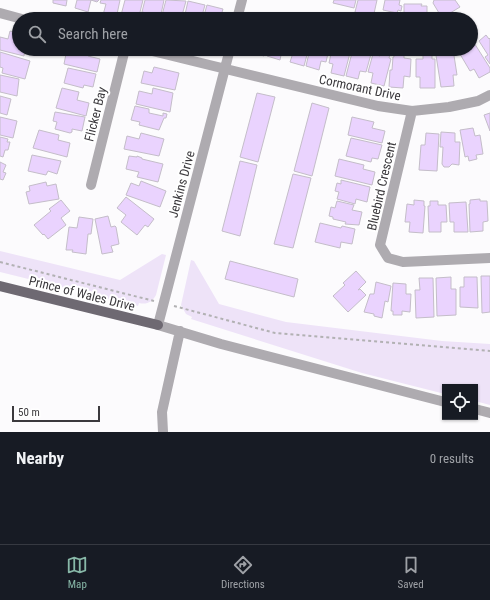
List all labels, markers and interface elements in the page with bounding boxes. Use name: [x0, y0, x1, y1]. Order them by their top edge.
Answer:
search box: [12, 12, 478, 56]
icon: search: [26, 23, 48, 45]
text: Search here: [58, 25, 128, 43]
street label: Cormorant Drive: [318, 72, 402, 103]
street label: Flicker Bay: [81, 85, 110, 143]
street label: Bluebird Crescent: [364, 140, 399, 232]
street label: Jenkins Drive: [165, 149, 198, 219]
street label: Prince of Wales Drive: [27, 273, 137, 314]
map controls: [442, 384, 478, 420]
button: locate: [442, 384, 478, 420]
scale bar: [12, 404, 100, 423]
text: 50 m: [18, 406, 40, 419]
text: Nearby: [16, 448, 64, 468]
text: 0 results: [430, 451, 474, 466]
tab: Map: [66, 554, 88, 591]
tab: Directions: [221, 554, 265, 591]
tab: Saved: [398, 554, 424, 591]

